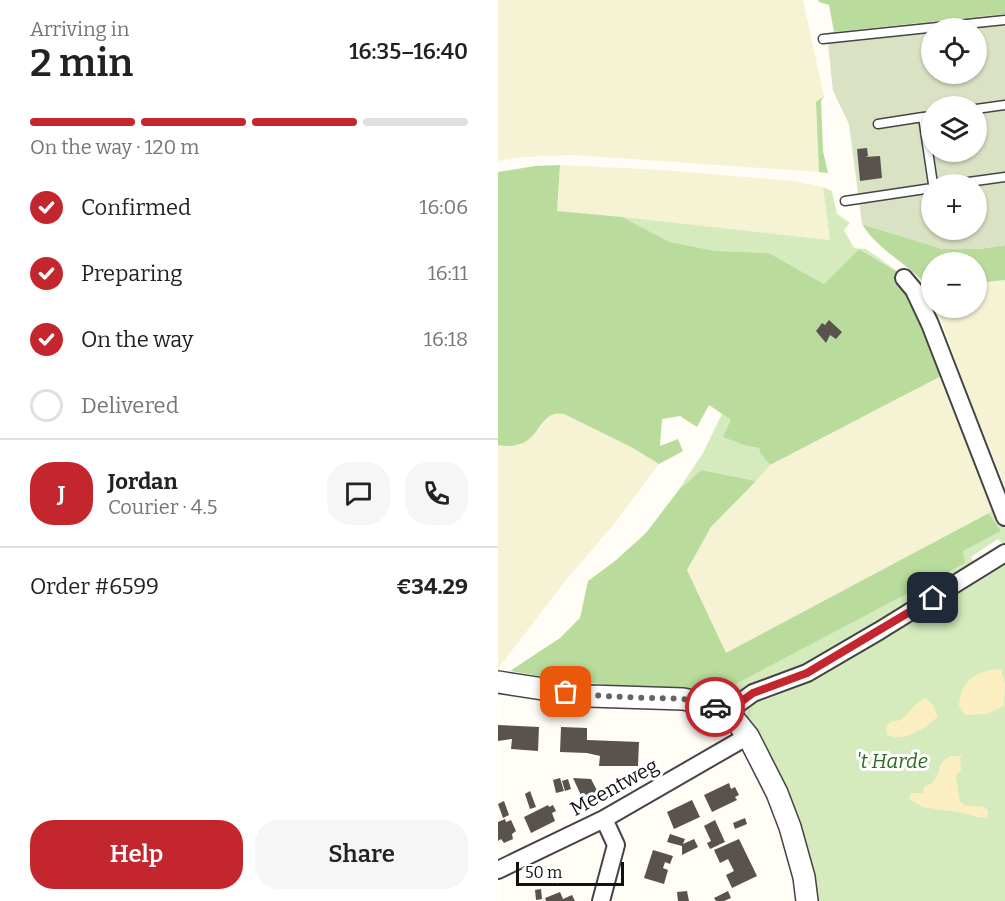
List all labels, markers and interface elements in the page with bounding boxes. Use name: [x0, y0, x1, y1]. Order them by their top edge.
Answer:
text: Arriving in: [30, 17, 129, 41]
map controls: [921, 18, 987, 318]
button: locate: [921, 18, 987, 84]
text: 16:35–16:40: [349, 38, 468, 65]
text: 2 min: [30, 40, 133, 86]
button: layers: [921, 96, 987, 162]
text: On the way · 120 m: [30, 135, 199, 159]
button: +: [921, 174, 987, 240]
icon: check: [30, 191, 63, 224]
text: Confirmed: [81, 194, 191, 221]
text: 16:06: [419, 195, 468, 219]
button: −: [921, 252, 987, 318]
icon: check: [30, 257, 63, 290]
text: Preparing: [81, 260, 183, 287]
text: 16:11: [428, 261, 468, 285]
icon: check: [30, 323, 63, 356]
text: On the way: [81, 326, 193, 353]
text: 16:18: [424, 327, 468, 351]
text: Delivered: [81, 392, 179, 419]
button: chat: [327, 462, 390, 525]
button: phone: [405, 462, 468, 525]
text: Jordan: [108, 468, 178, 495]
text: J: [58, 480, 65, 507]
text: Courier · 4.5: [108, 495, 217, 519]
pin: [907, 572, 958, 623]
text: Order #6599: [30, 573, 159, 600]
text: €34.29: [396, 573, 468, 600]
icon: home: [916, 581, 949, 614]
pin: [540, 666, 591, 717]
icon: bag: [549, 675, 582, 708]
courier: [685, 677, 745, 737]
icon: car: [699, 691, 732, 724]
park label: 't Harde: [856, 749, 928, 773]
street label: Meentweg: [566, 753, 662, 821]
button: Help: [30, 820, 243, 889]
button: Share: [255, 820, 468, 889]
scale bar: [516, 859, 624, 886]
text: 50 m: [525, 863, 562, 882]

